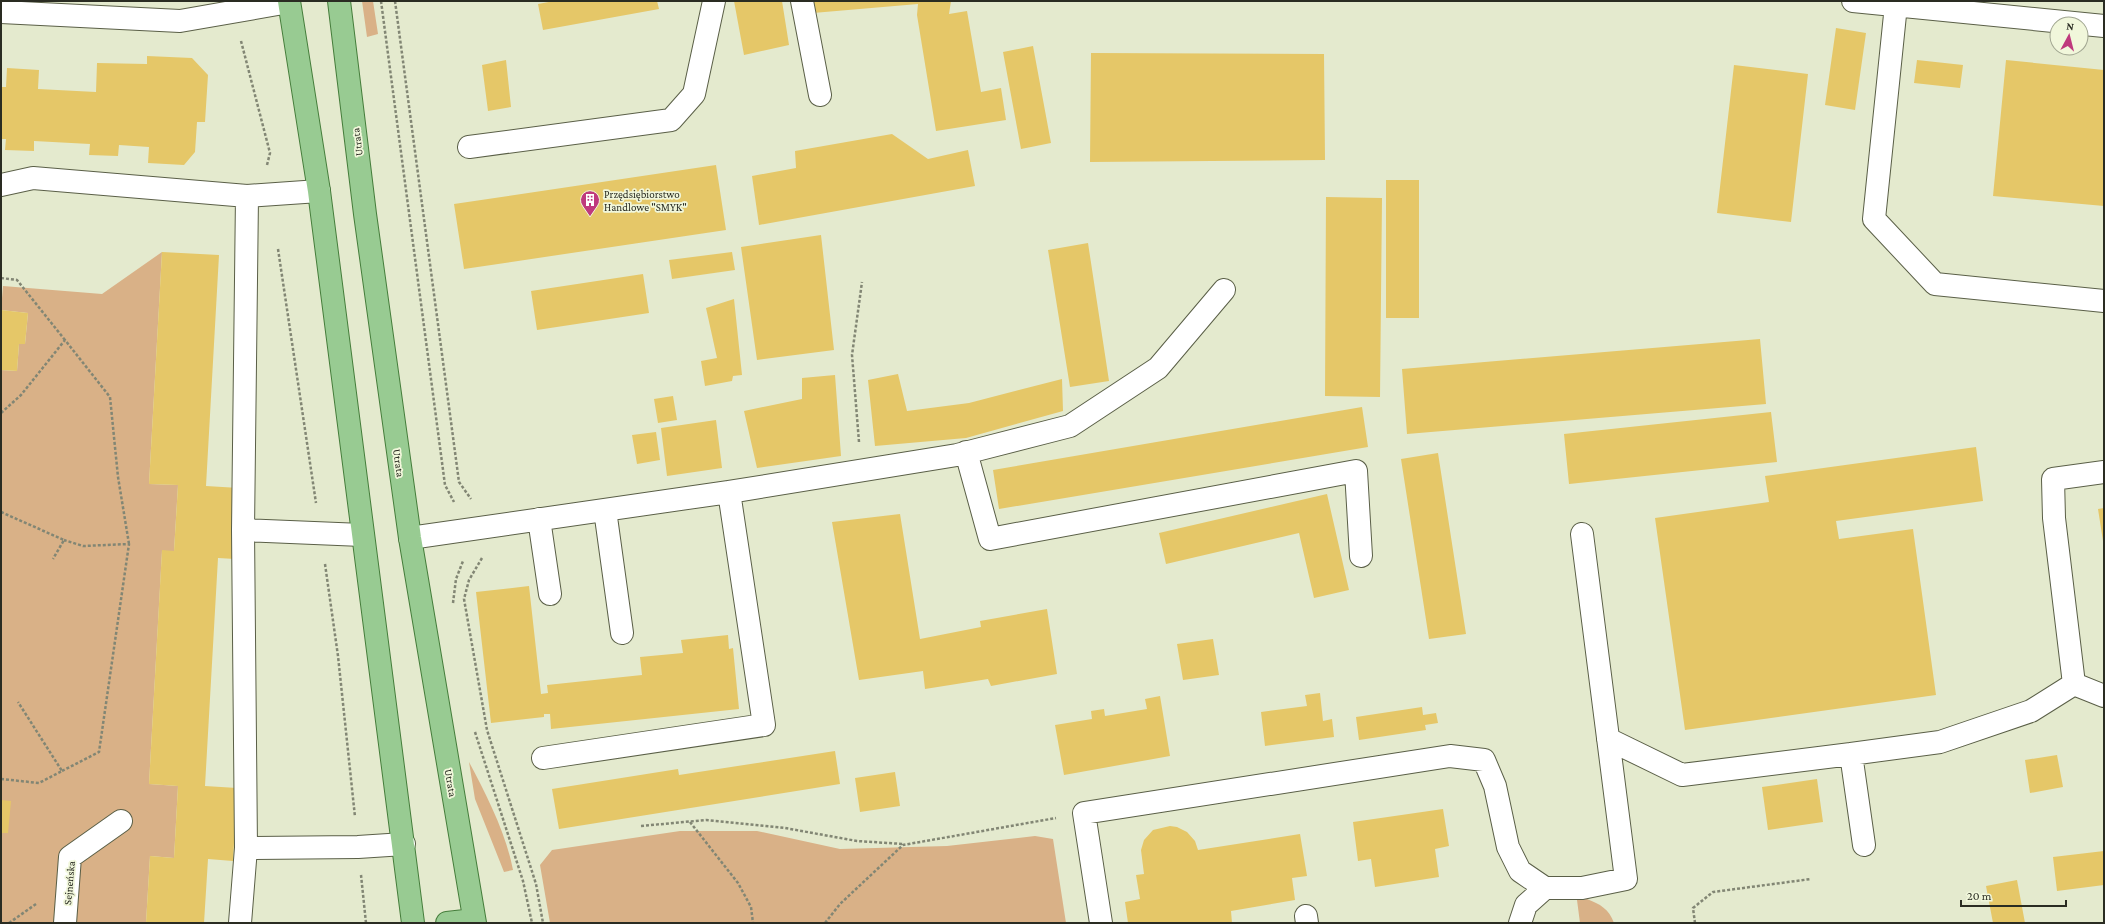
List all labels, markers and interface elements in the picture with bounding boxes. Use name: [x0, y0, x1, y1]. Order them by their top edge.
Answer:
north arrow: [2049, 16, 2089, 56]
text: N: [2066, 20, 2075, 33]
street label: Utrata: [349, 127, 365, 157]
place label: Przędsiębiorstwo Handlowe "SMYK": [604, 188, 687, 213]
building icon: Przędsiębiorstwo Handlowe "SMYK": [579, 189, 601, 217]
street label: Utrata: [391, 448, 407, 478]
street label: Utrata: [443, 768, 459, 798]
street label: Sejneńska: [61, 861, 78, 906]
scale bar: [1961, 882, 2066, 908]
text: 20 m: [1967, 889, 1992, 903]

